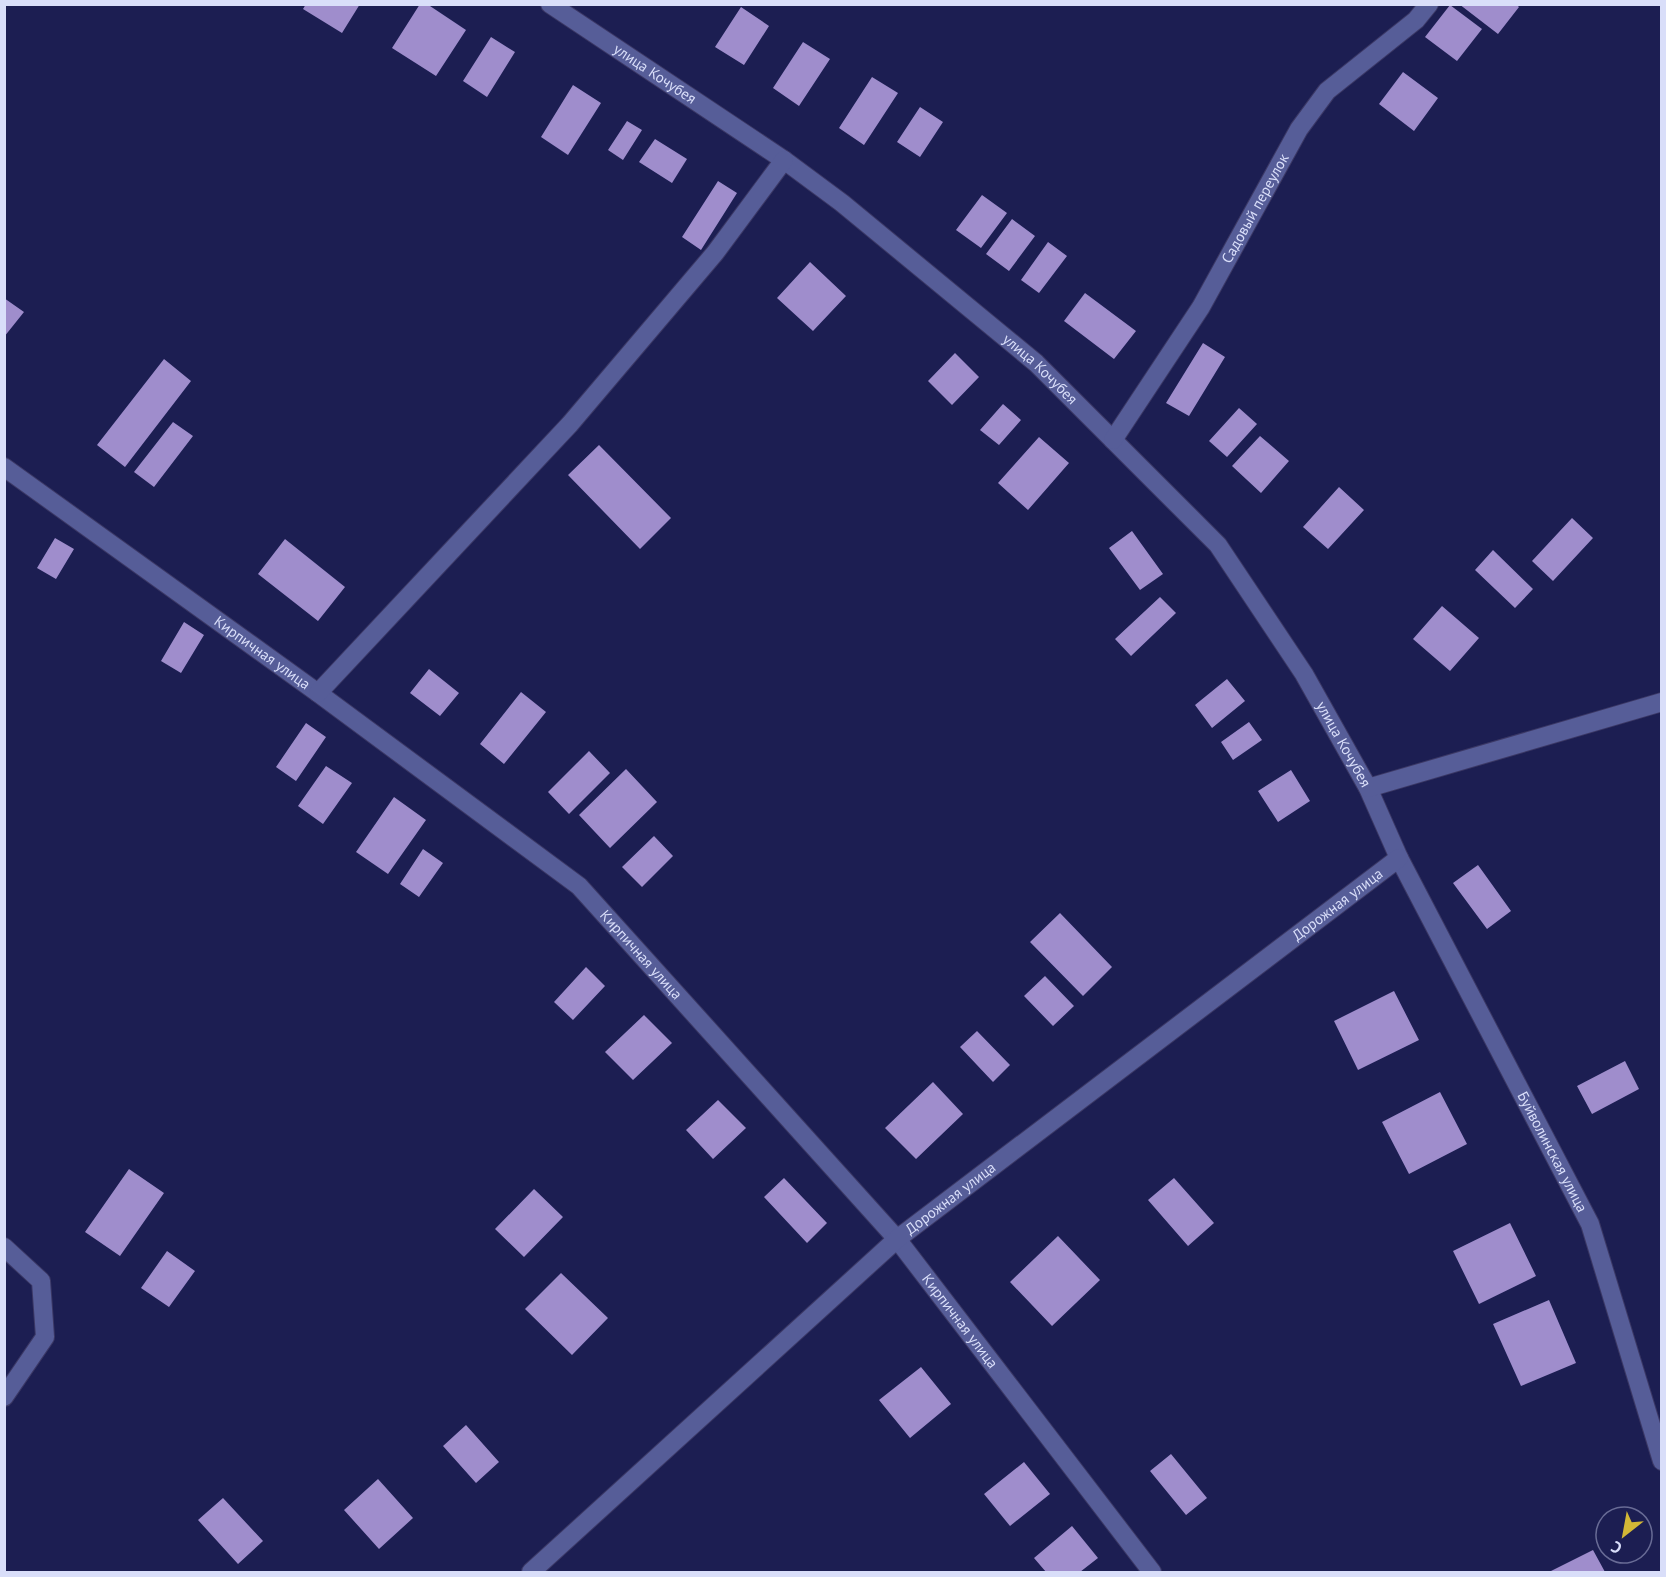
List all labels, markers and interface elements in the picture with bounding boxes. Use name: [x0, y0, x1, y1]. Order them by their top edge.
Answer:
street label: улица Кочубея: [610, 39, 700, 108]
street label: Садовый переулок: [1217, 149, 1293, 266]
street label: улица Кочубея: [999, 329, 1082, 408]
street label: Кирпичная улица: [211, 611, 314, 693]
street label: улица Кочубея: [1312, 698, 1376, 790]
street label: Дорожная улица: [1288, 864, 1386, 945]
street label: Кирпичная улица: [596, 906, 687, 1003]
street label: Буйволинская улица: [1513, 1088, 1592, 1215]
street label: Дорожная улица: [901, 1158, 999, 1238]
street label: Кирпичная улица: [918, 1270, 1002, 1372]
north arrow: [1594, 1505, 1654, 1565]
text: С: [1607, 1537, 1625, 1559]

